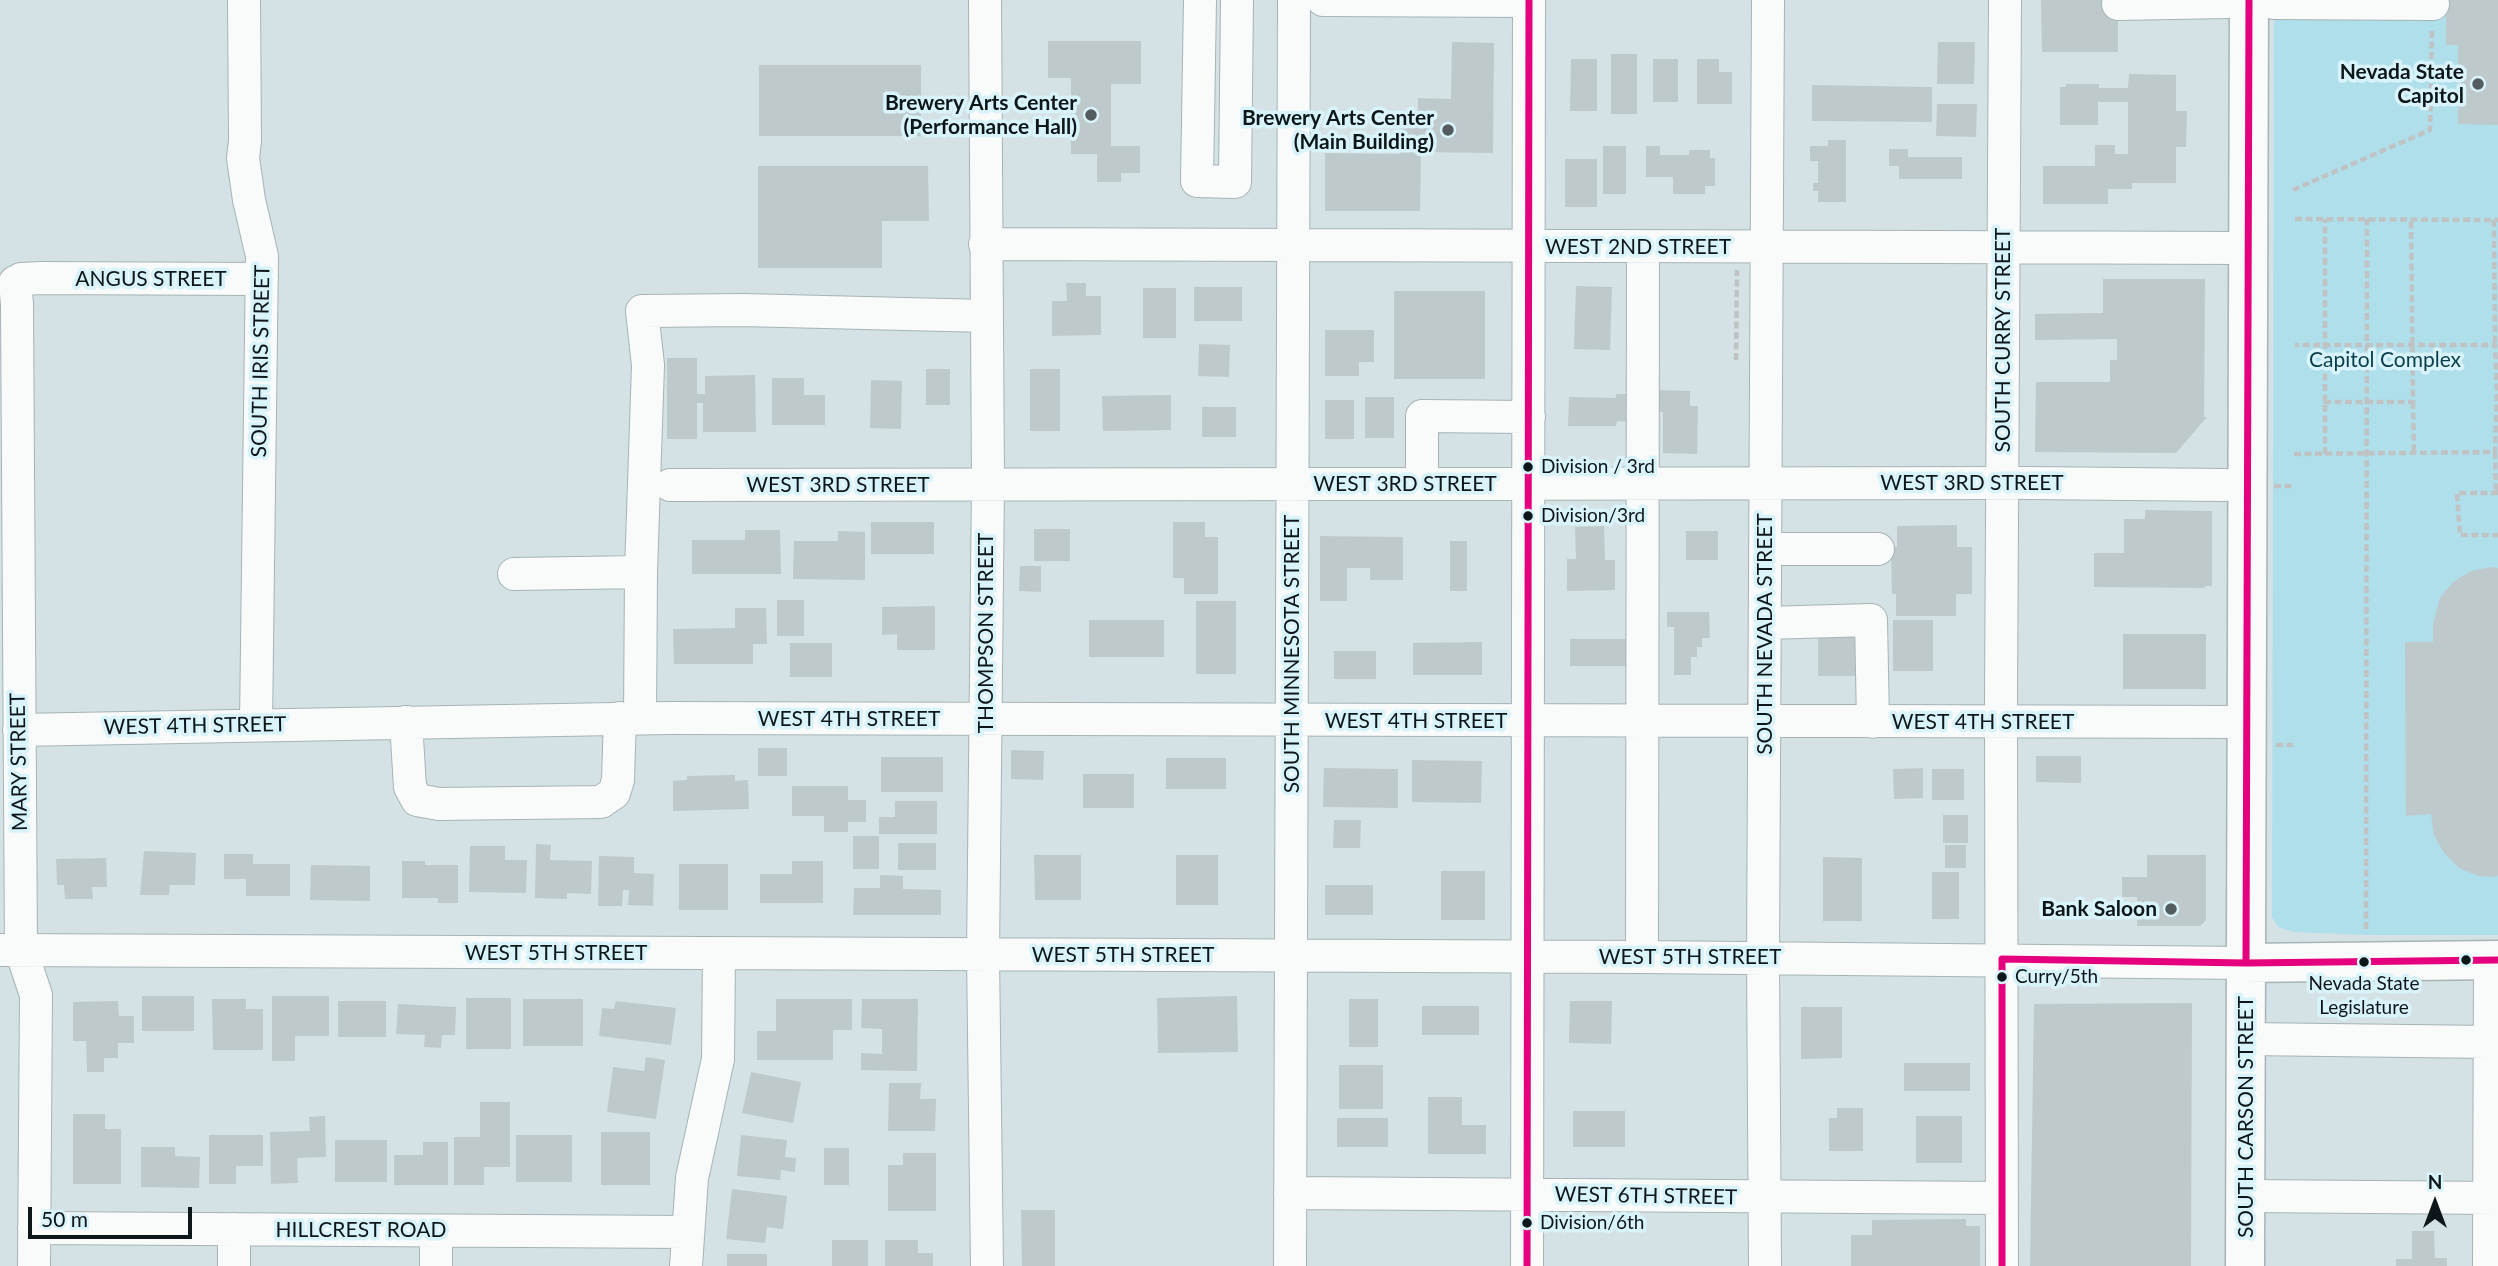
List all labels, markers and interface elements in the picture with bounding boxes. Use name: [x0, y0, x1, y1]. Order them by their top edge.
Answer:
place label: Nevada State Capitol: [2340, 59, 2464, 109]
marker: Nevada State Capitol: [2470, 76, 2486, 92]
place label: Brewery Arts Center (Performance Hall): [885, 90, 1077, 140]
place label: Brewery Arts Center (Main Building): [1242, 105, 1434, 155]
marker: Brewery Arts Center (Performance Hall): [1083, 107, 1099, 123]
marker: Brewery Arts Center (Main Building): [1440, 122, 1456, 138]
street label: SOUTH CURRY STREET: [1990, 228, 2016, 452]
street label: WEST 2ND STREET: [1545, 234, 1731, 260]
street label: SOUTH IRIS STREET: [247, 264, 275, 458]
street label: ANGUS STREET: [75, 266, 227, 292]
park label: Capitol Complex: [2309, 347, 2461, 373]
place label: Division / 3rd: [1541, 456, 1655, 478]
marker: Division / 3rd: [1521, 460, 1535, 474]
street label: WEST 3RD STREET: [1880, 470, 2064, 496]
street label: WEST 3RD STREET: [1313, 471, 1497, 497]
street label: WEST 3RD STREET: [746, 472, 930, 498]
place label: Division/3rd: [1541, 505, 1645, 527]
marker: Division/3rd: [1521, 509, 1535, 523]
street label: SOUTH NEVADA STREET: [1752, 513, 1778, 755]
street label: SOUTH MINNESOTA STREET: [1279, 515, 1305, 793]
street label: THOMPSON STREET: [973, 533, 999, 733]
street label: MARY STREET: [5, 693, 33, 831]
street label: WEST 4TH STREET: [758, 706, 940, 732]
street label: WEST 4TH STREET: [1325, 708, 1507, 734]
street label: WEST 4TH STREET: [1892, 709, 2074, 735]
street label: WEST 4TH STREET: [103, 712, 287, 740]
place label: Bank Saloon: [2041, 896, 2157, 922]
marker: Bank Saloon: [2163, 901, 2179, 917]
street label: WEST 5TH STREET: [465, 940, 647, 966]
street label: WEST 5TH STREET: [1032, 942, 1214, 968]
street label: WEST 5TH STREET: [1599, 944, 1781, 970]
unlabelled marker: [2459, 953, 2473, 967]
marker: Nevada State Legislature: [2357, 955, 2371, 969]
place label: Curry/5th: [2015, 966, 2098, 988]
marker: Curry/5th: [1995, 970, 2009, 984]
place label: Nevada State Legislature: [2309, 973, 2419, 1017]
street label: SOUTH CARSON STREET: [2233, 996, 2259, 1238]
north arrow: [2400, 1168, 2470, 1238]
text: N: [2428, 1170, 2442, 1193]
street label: WEST 6TH STREET: [1554, 1182, 1738, 1210]
scale bar: [32, 1192, 196, 1236]
text: 50 m: [41, 1206, 88, 1231]
place label: Division/6th: [1540, 1212, 1644, 1234]
marker: Division/6th: [1520, 1216, 1534, 1230]
street label: HILLCREST ROAD: [276, 1217, 446, 1243]

